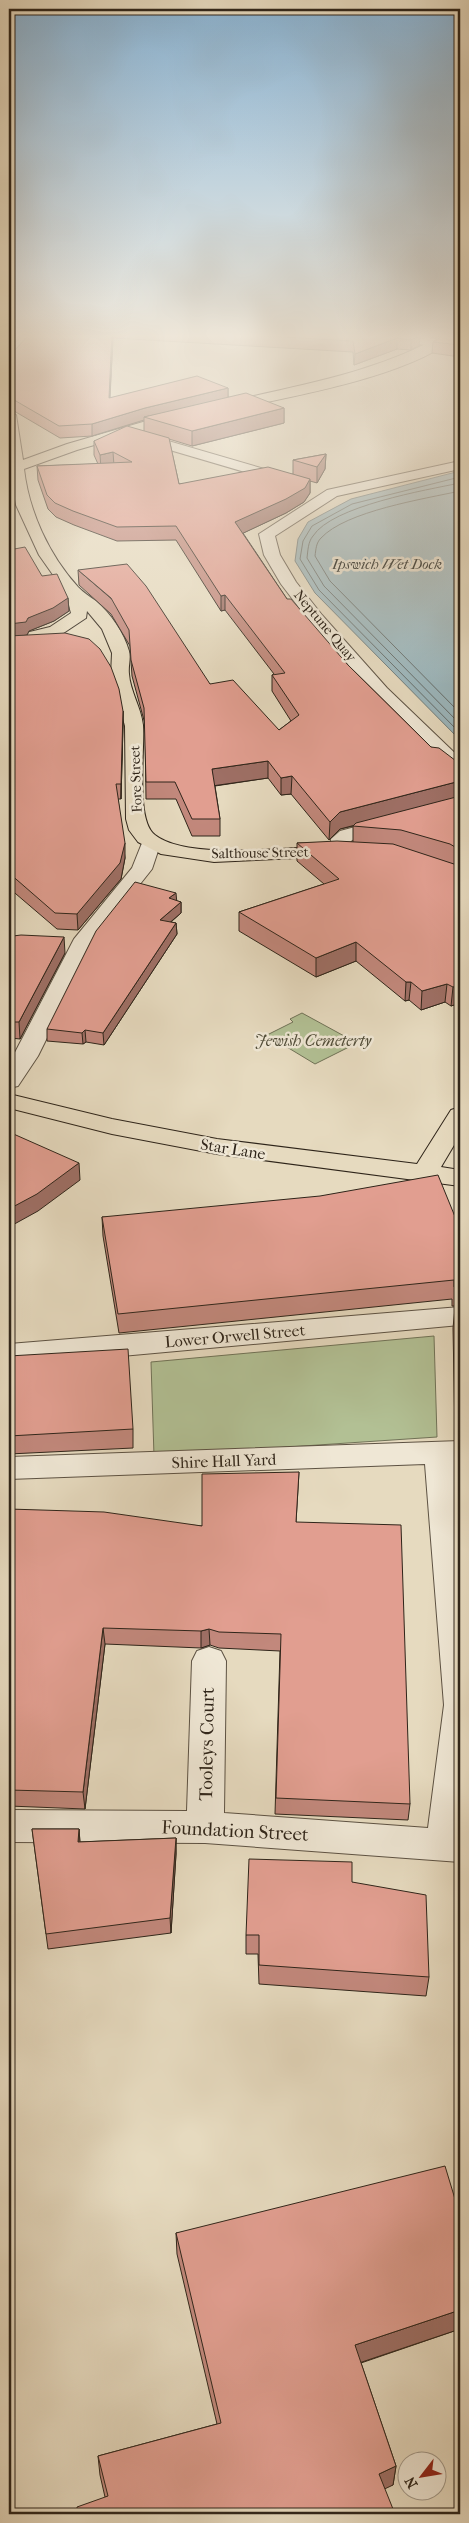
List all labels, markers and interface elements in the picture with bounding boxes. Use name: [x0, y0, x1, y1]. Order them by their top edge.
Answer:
water label: Ipswich Wet Dock: [331, 555, 442, 573]
street label: Neptune Quay: [290, 587, 360, 666]
street label: Fore Street: [126, 745, 146, 813]
street label: Salthouse Street: [211, 844, 309, 862]
park label: Jewish Cemeterty: [255, 1031, 372, 1050]
street label: Star Lane: [199, 1134, 267, 1164]
street label: Lower Orwell Street: [164, 1320, 306, 1352]
street label: Shire Hall Yard: [171, 1450, 277, 1472]
street label: Tooleys Court: [195, 1687, 219, 1801]
street label: Foundation Street: [161, 1816, 309, 1846]
north arrow: [396, 2450, 446, 2500]
text: N: [401, 2473, 421, 2491]

